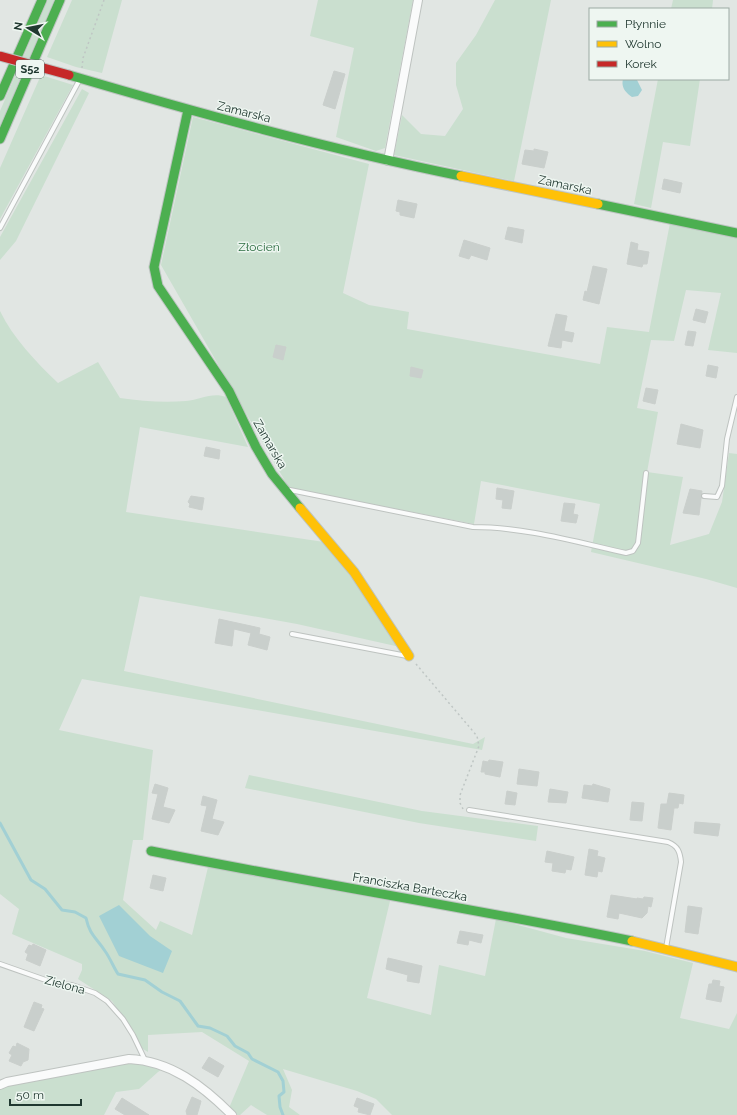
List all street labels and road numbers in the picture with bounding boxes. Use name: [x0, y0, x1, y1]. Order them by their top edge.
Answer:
road number: S52: [16, 60, 44, 78]
street label: Zamarska: [216, 99, 272, 125]
street label: Zamarska: [537, 172, 593, 198]
street label: Zamarska: [250, 417, 290, 471]
street label: Franciszka Barteczka: [352, 870, 468, 904]
street label: Zielona: [43, 973, 87, 997]

